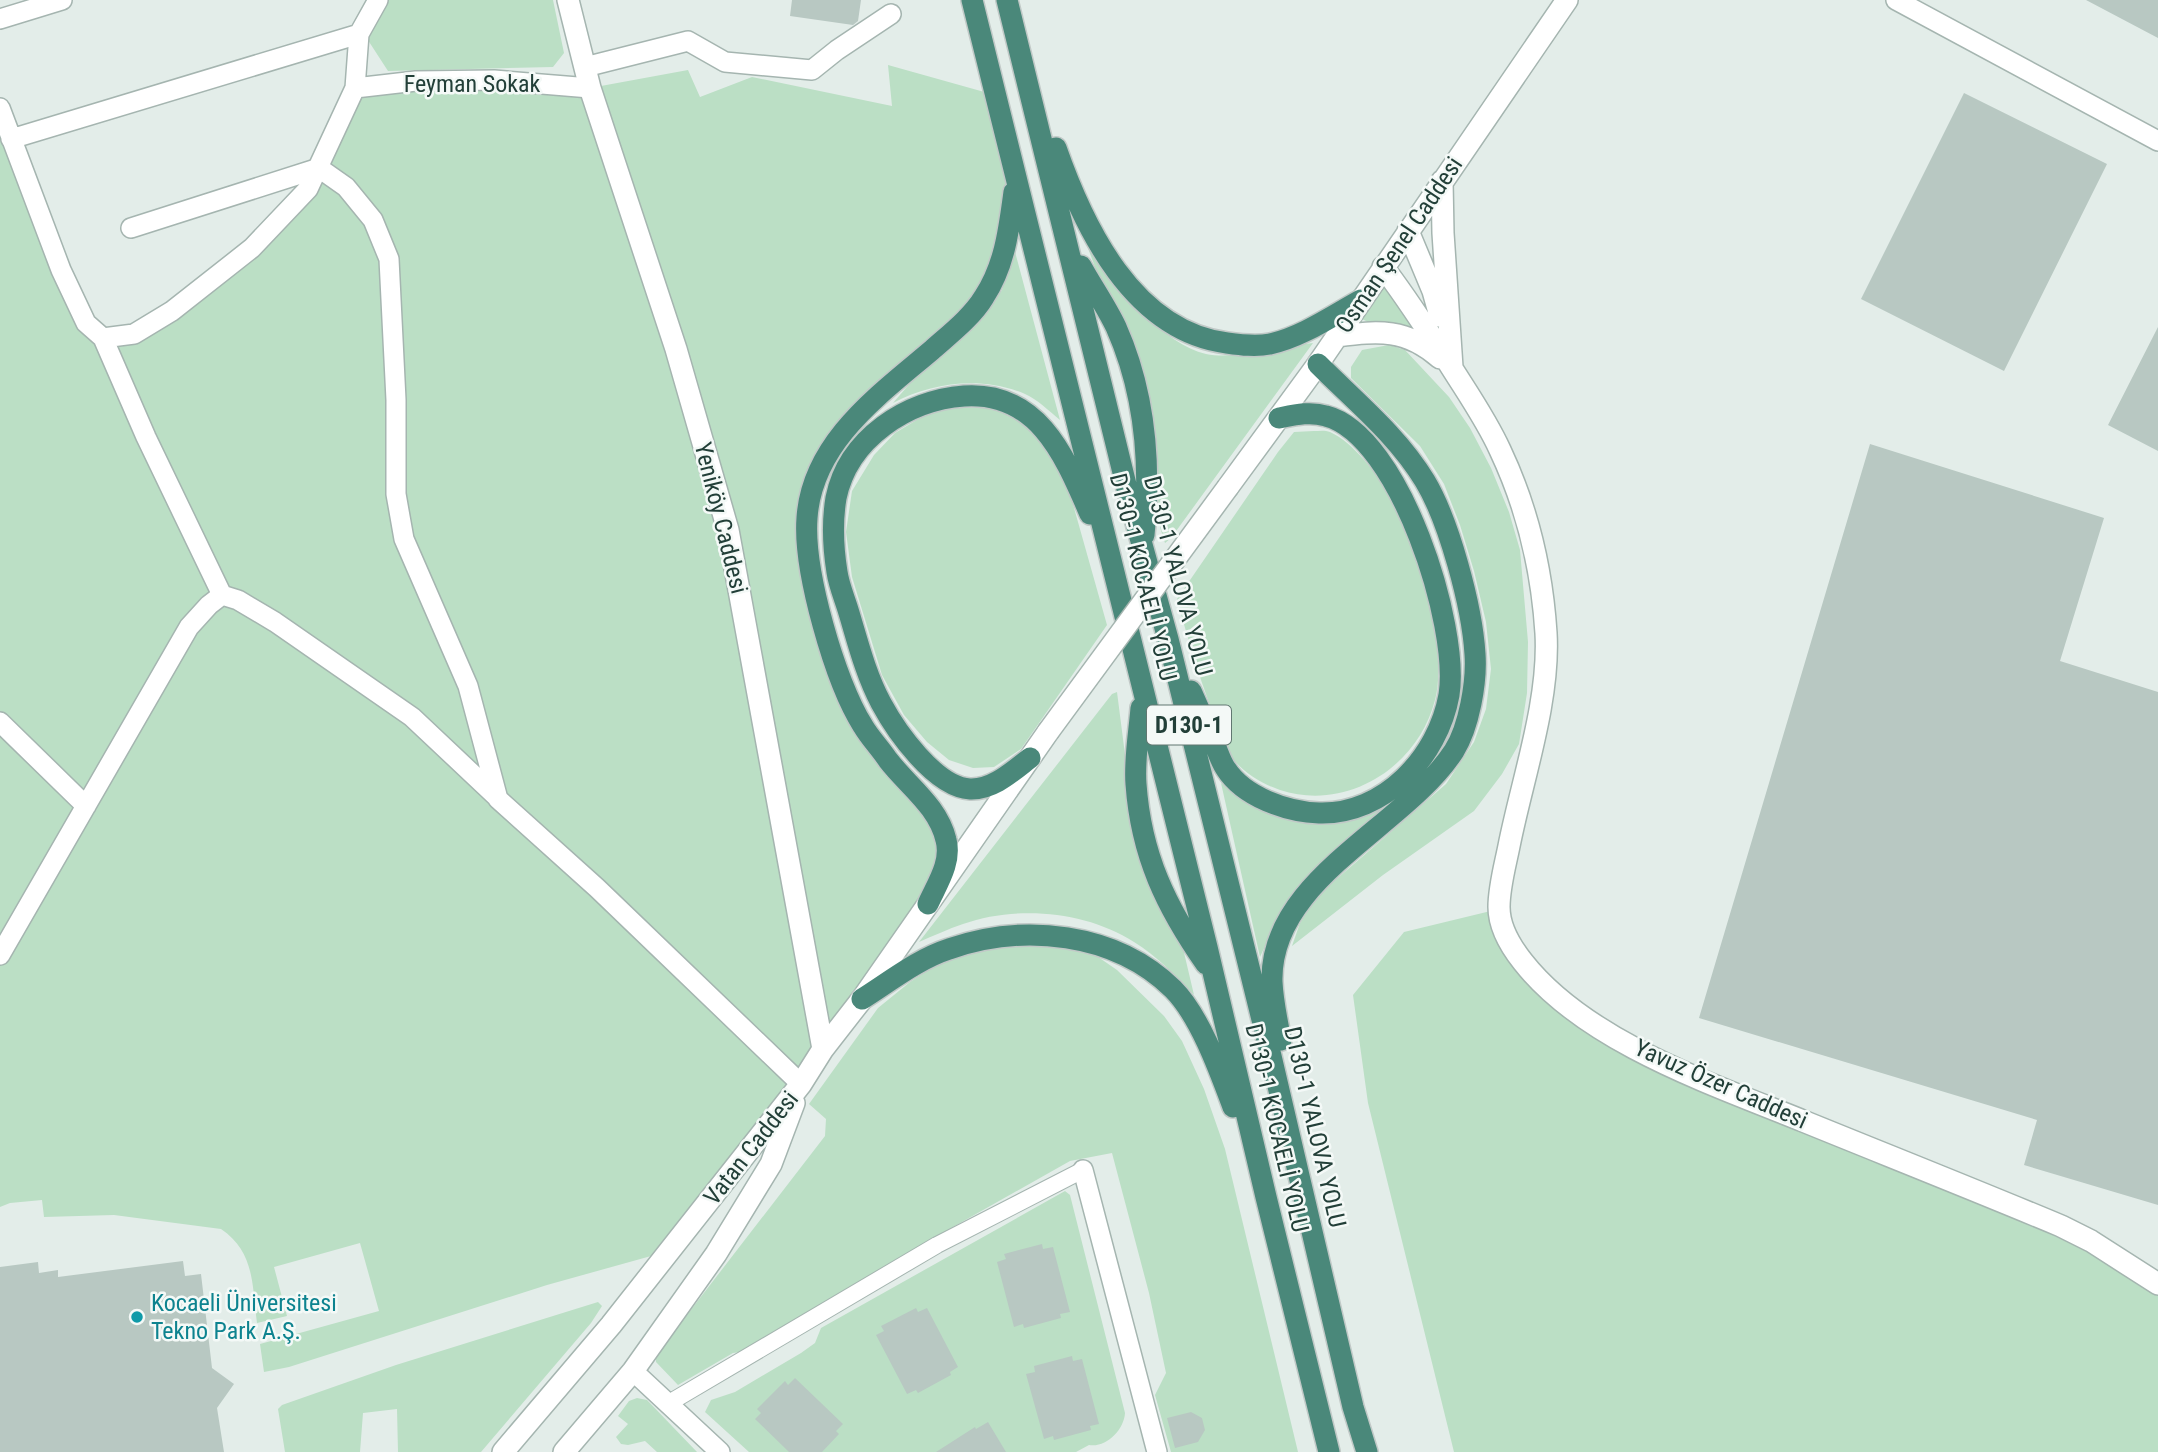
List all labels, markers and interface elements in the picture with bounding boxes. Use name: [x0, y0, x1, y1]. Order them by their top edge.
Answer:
street label: Feyman Sokak: [404, 70, 541, 98]
street label: Osman Şenel Caddesi: [1330, 152, 1468, 338]
street label: Yeniköy Caddesi: [689, 439, 753, 597]
street label: D130-1 KOCAELİ YOLU: [1104, 470, 1182, 684]
street label: D130-1 YALOVA YOLU: [1138, 473, 1218, 679]
road number: D130-1: [1147, 706, 1231, 744]
street label: D130-1 KOCAELİ YOLU: [1239, 1021, 1315, 1235]
street label: D130-1 YALOVA YOLU: [1278, 1024, 1352, 1230]
street label: Yavuz Özer Caddesi: [1630, 1033, 1812, 1135]
street label: Vatan Caddesi: [698, 1085, 804, 1211]
place label: Kocaeli Üniversitesi Tekno Park A.Ş.: [151, 1289, 337, 1345]
marker: Kocaeli Üniversitesi Tekno Park A.Ş.: [129, 1309, 145, 1325]

